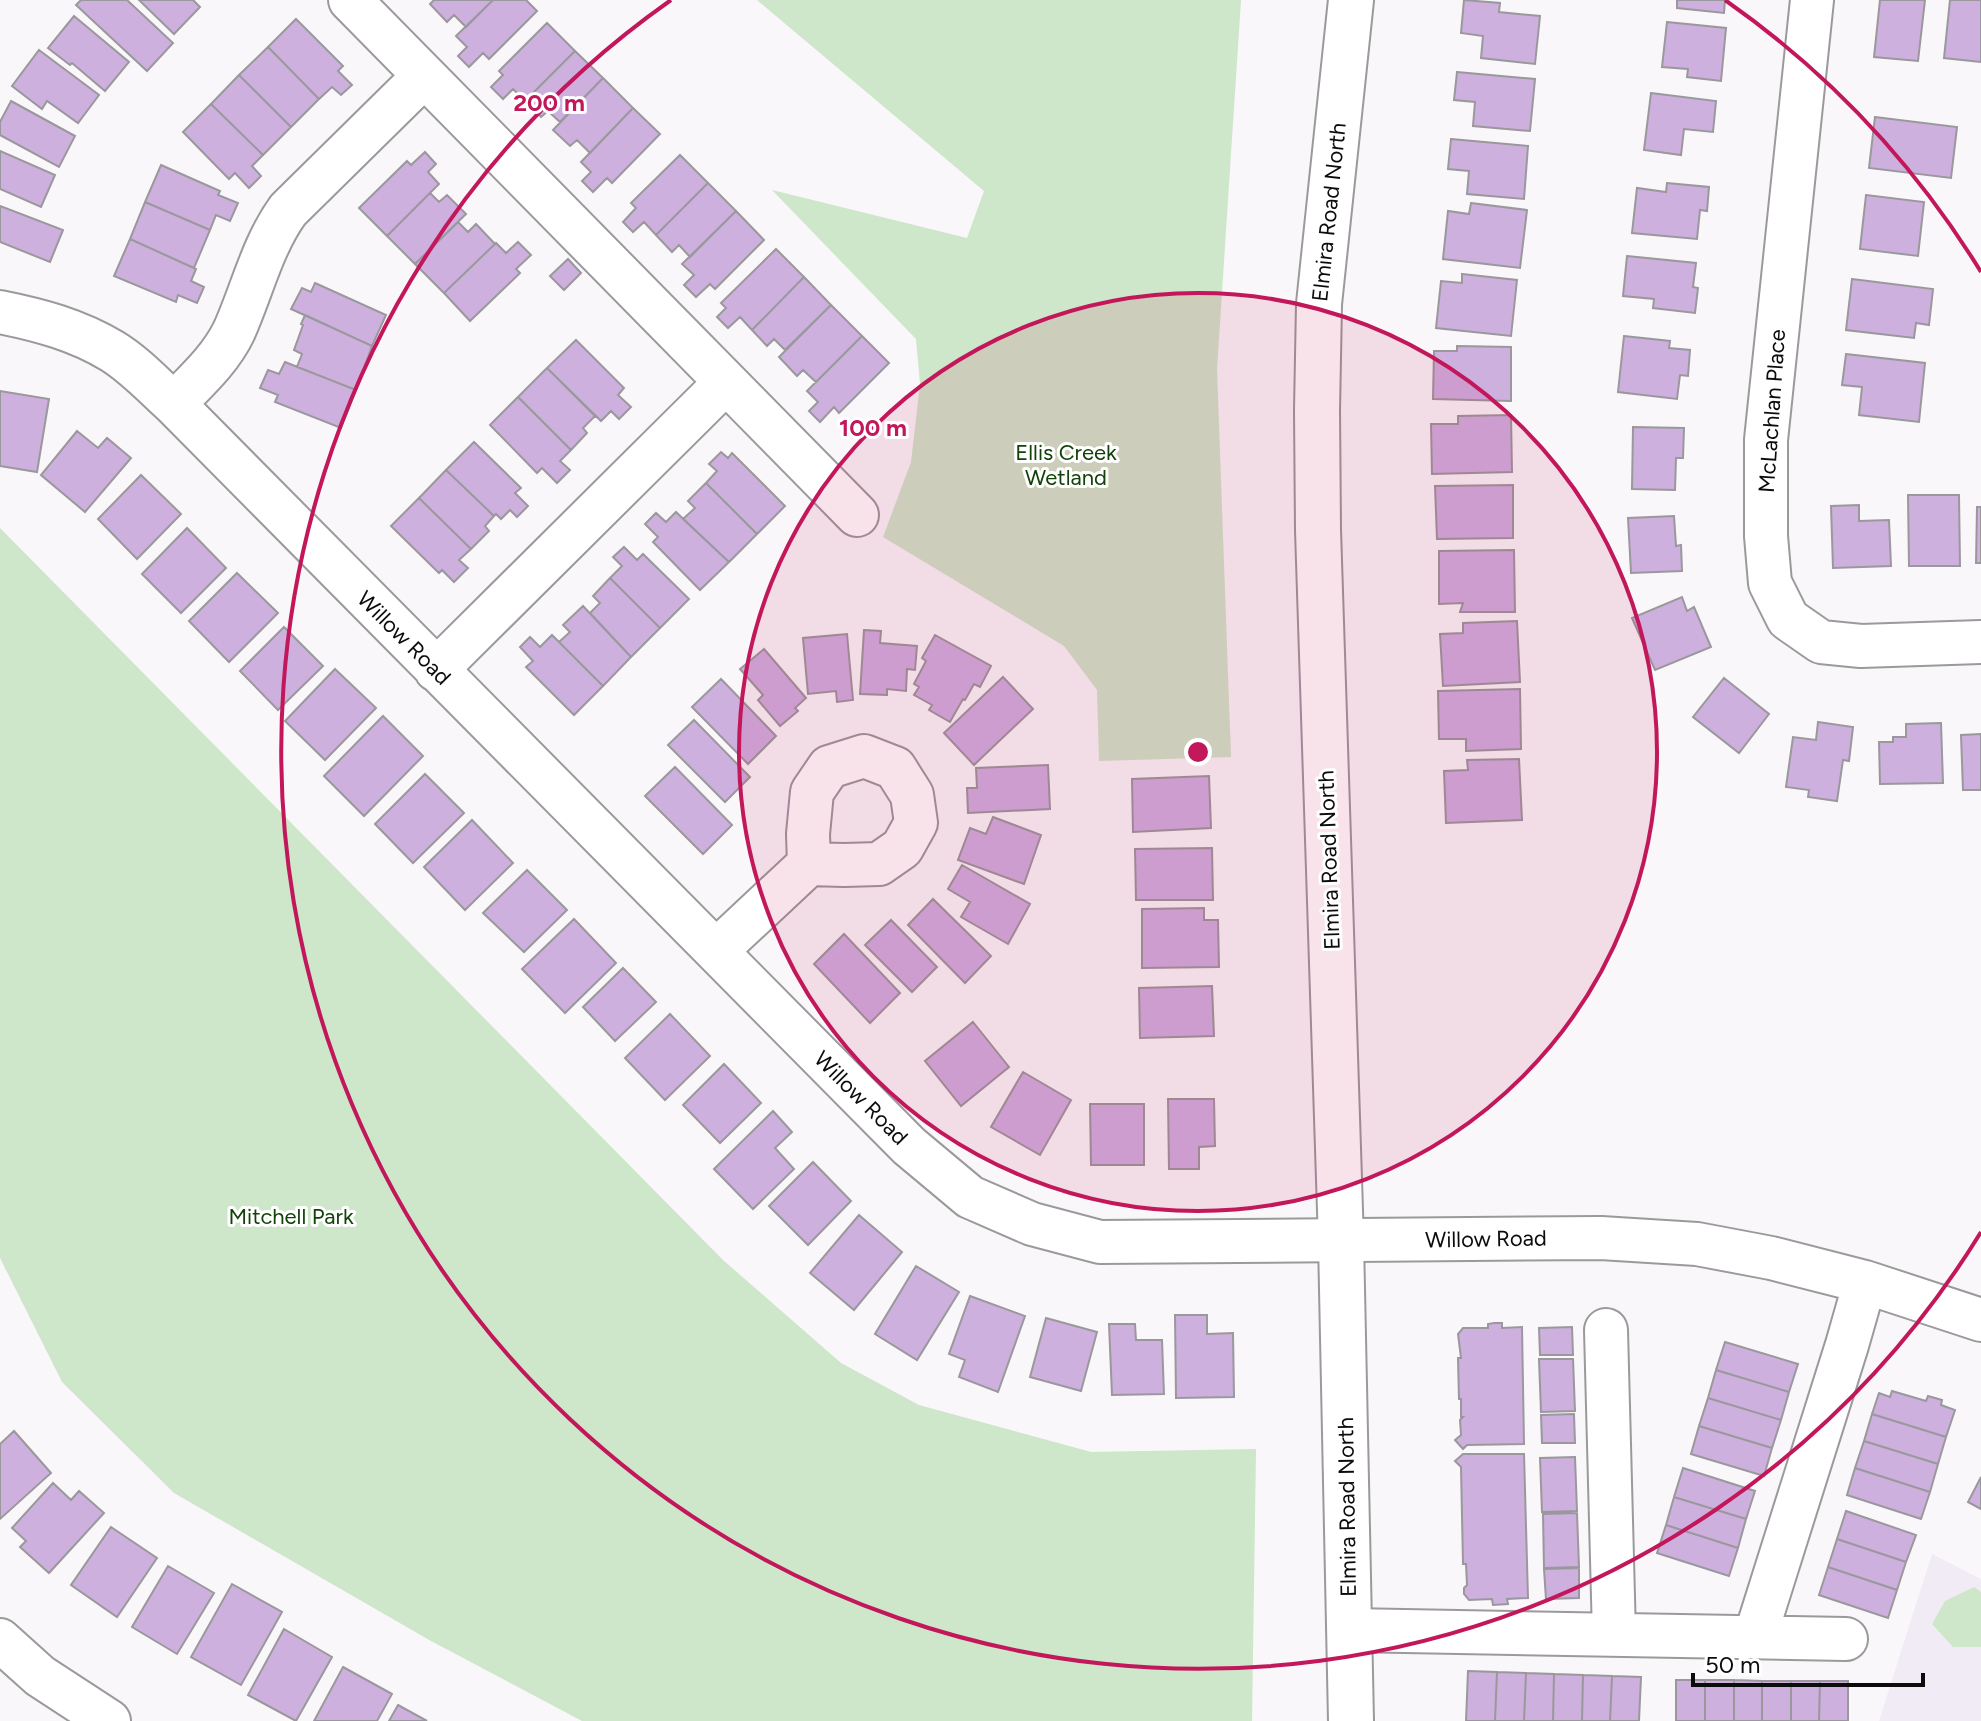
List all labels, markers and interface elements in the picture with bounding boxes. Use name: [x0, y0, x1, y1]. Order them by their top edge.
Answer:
text: 200 m: [513, 88, 585, 117]
street label: Elmira Road North: [1306, 121, 1352, 303]
street label: McLachlan Place: [1753, 328, 1791, 494]
text: 100 m: [839, 413, 907, 442]
park label: Ellis Creek Wetland: [1015, 439, 1117, 491]
street label: Willow Road: [351, 585, 457, 691]
centre of rings: [1184, 738, 1212, 766]
street label: Elmira Road North: [1312, 770, 1346, 950]
street label: Willow Road: [808, 1045, 914, 1151]
park label: Mitchell Park: [228, 1203, 354, 1230]
street label: Willow Road: [1425, 1224, 1547, 1254]
street label: Elmira Road North: [1332, 1417, 1362, 1597]
scale bar: [1693, 1637, 1923, 1687]
text: 50 m: [1705, 1650, 1761, 1679]

